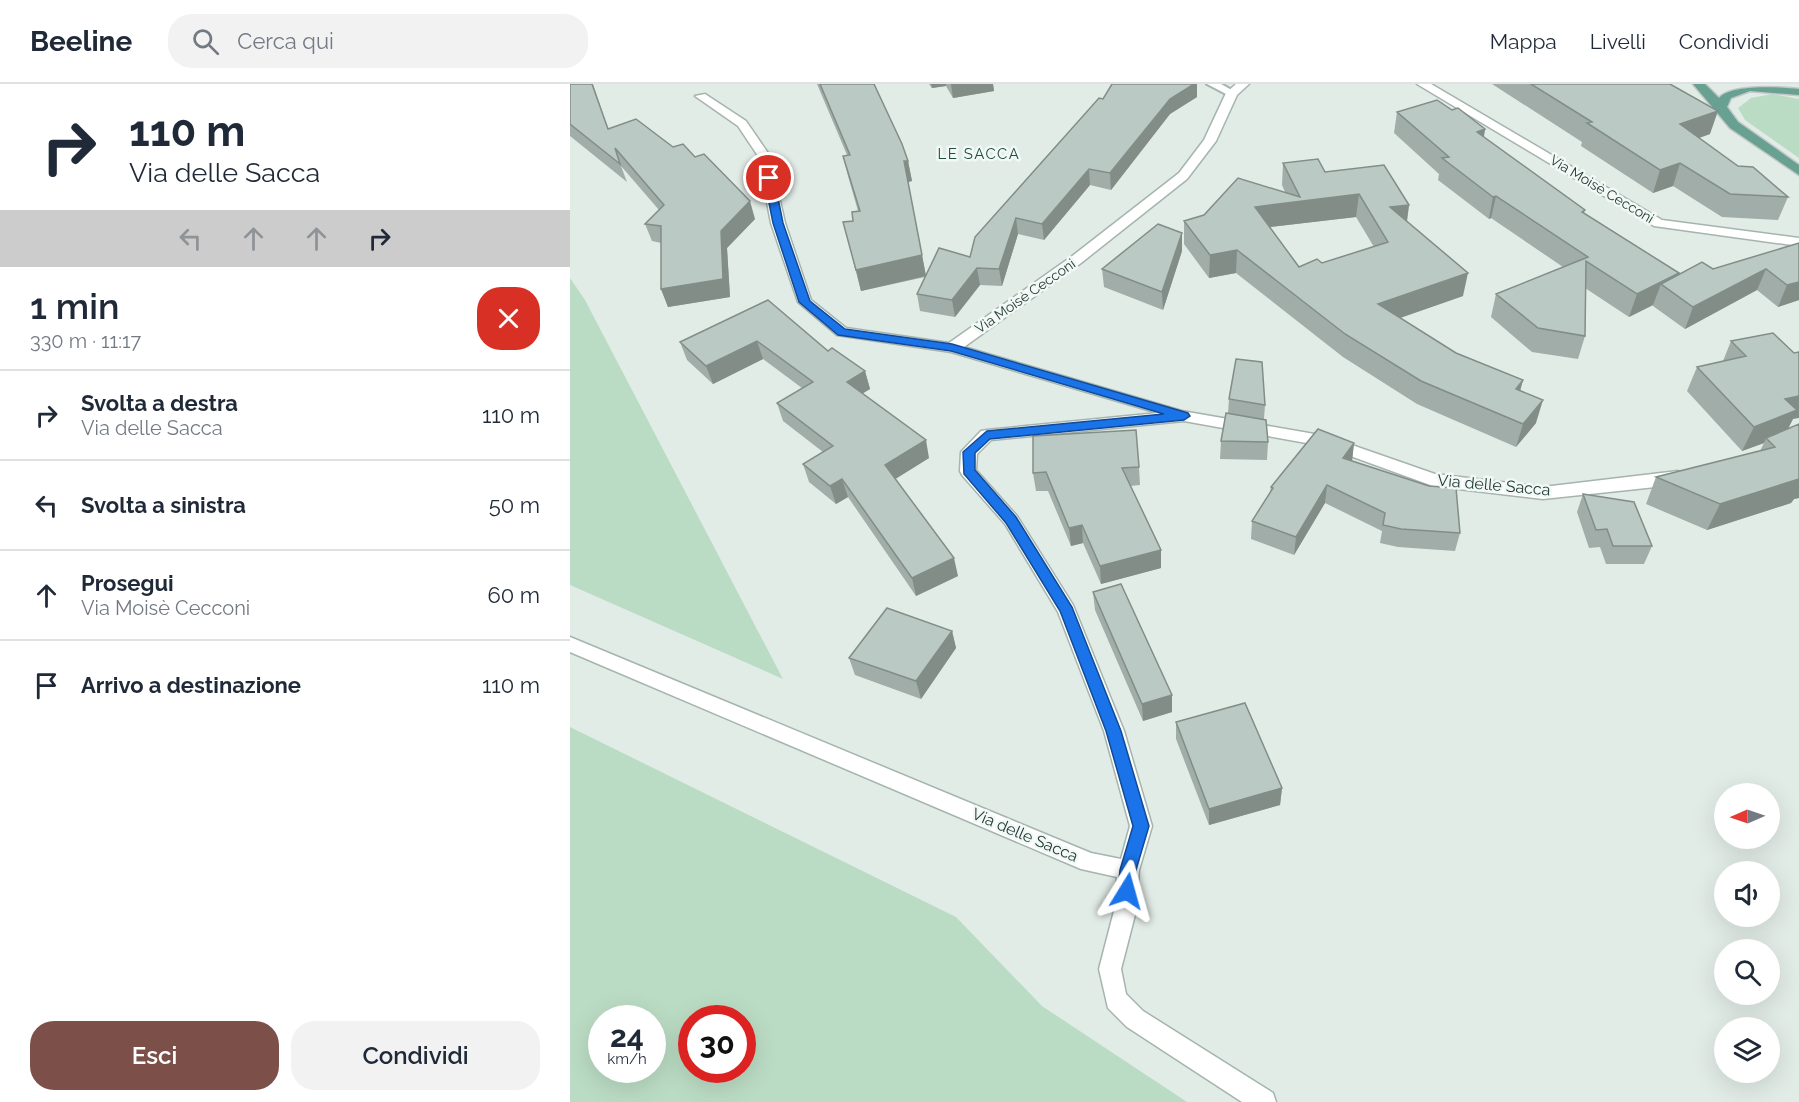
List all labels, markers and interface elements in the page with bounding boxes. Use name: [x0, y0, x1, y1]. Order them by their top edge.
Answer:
search box: [168, 14, 588, 68]
text: Beeline: [30, 25, 132, 58]
icon: search: [189, 25, 222, 58]
text: Cerca qui: [237, 28, 334, 54]
text: Mappa: [1490, 29, 1557, 54]
text: Livelli: [1590, 29, 1646, 54]
text: Condividi: [1679, 29, 1769, 54]
text: 110 m: [129, 107, 245, 156]
icon: right: [30, 108, 108, 186]
district label: LE SACCA: [938, 145, 1020, 163]
pin: [743, 152, 794, 203]
street label: Via Moisè Cecconi: [1547, 152, 1657, 226]
text: Via delle Sacca: [129, 157, 320, 188]
icon: arrive: [752, 161, 785, 194]
icon: left: [174, 222, 207, 255]
icon: ahead: [237, 222, 270, 255]
icon: ahead: [300, 222, 333, 255]
icon: right: [363, 222, 396, 255]
street label: Via Moisè Cecconi: [972, 255, 1078, 337]
text: 1 min: [30, 285, 119, 327]
button: close: [477, 287, 540, 350]
text: 330 m · 11:17: [30, 329, 141, 353]
text: Svolta a destra: [81, 390, 238, 416]
icon: right: [30, 399, 63, 432]
text: 110 m: [482, 402, 540, 428]
text: Via delle Sacca: [81, 416, 223, 440]
street label: Via delle Sacca: [1437, 471, 1551, 499]
icon: left: [30, 489, 63, 522]
text: Svolta a sinistra: [81, 492, 246, 518]
text: 50 m: [489, 492, 540, 518]
text: Prosegui: [81, 570, 174, 596]
icon: ahead: [30, 579, 63, 612]
text: 60 m: [487, 582, 540, 608]
text: Via Moisè Cecconi: [81, 596, 250, 620]
icon: arrive: [30, 669, 63, 702]
text: Arrivo a destinazione: [81, 672, 301, 698]
text: 110 m: [482, 672, 540, 698]
north arrow: [1714, 783, 1780, 849]
map controls: [1714, 783, 1780, 1083]
street label: Via delle Sacca: [969, 804, 1081, 866]
position arrow: [1095, 859, 1159, 923]
button: sound: [1714, 861, 1780, 927]
button: search: [1714, 939, 1780, 1005]
speed limit sign: 30: [678, 1005, 756, 1083]
button: layers: [1714, 1017, 1780, 1083]
text: 24: [610, 1019, 644, 1054]
button: Esci: [30, 1021, 279, 1090]
button: Condividi: [291, 1021, 540, 1090]
text: km/h: [607, 1050, 647, 1068]

